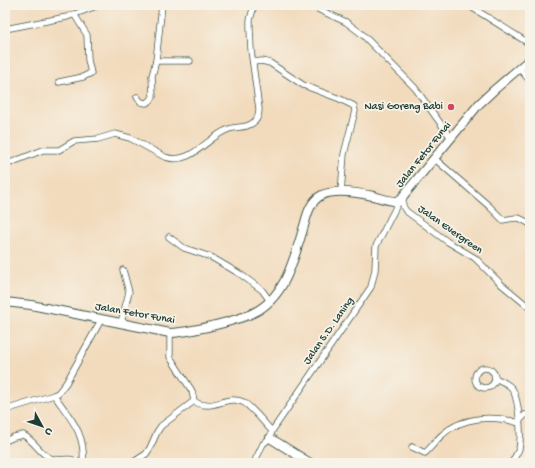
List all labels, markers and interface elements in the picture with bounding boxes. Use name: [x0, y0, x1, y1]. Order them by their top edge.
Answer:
place label: Nasi Goreng Babi: [364, 101, 443, 113]
marker: Nasi Goreng Babi: [446, 102, 456, 112]
street label: Jalan Fetor Funai: [394, 120, 454, 190]
street label: Jalan Evergreen: [415, 203, 485, 257]
street label: Jalan S.D. Laning: [301, 295, 357, 367]
street label: Jalan Fetor Funai: [94, 301, 176, 327]
north arrow: [22, 406, 62, 446]
text: U: [41, 425, 55, 438]

